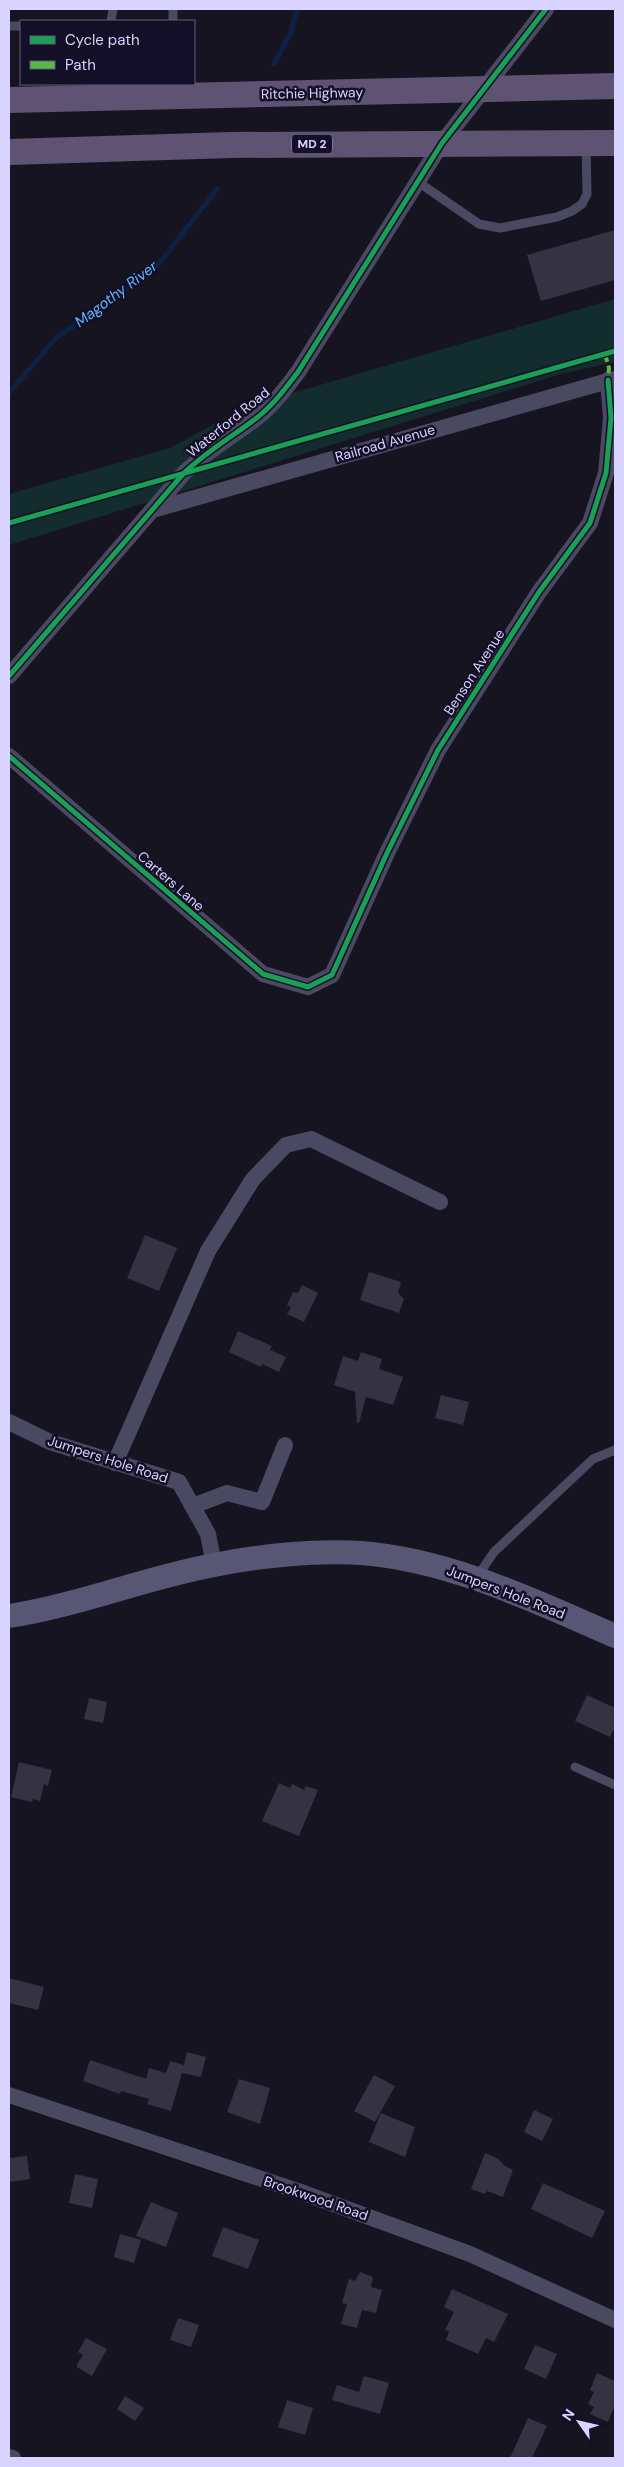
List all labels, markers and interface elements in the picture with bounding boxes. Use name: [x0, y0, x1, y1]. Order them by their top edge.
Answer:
legend: [20, 20, 195, 85]
text: Cycle path: [65, 30, 140, 50]
text: Path: [65, 55, 96, 75]
street label: Ritchie Highway: [261, 83, 364, 103]
road number: MD 2: [292, 134, 332, 154]
water label: Magothy River: [71, 256, 162, 332]
street label: Waterford Road: [183, 383, 273, 461]
street label: Railroad Avenue: [333, 420, 437, 466]
street label: Benson Avenue: [439, 626, 509, 718]
street label: Carters Lane: [134, 847, 208, 915]
street label: Jumpers Hole Road: [46, 1431, 170, 1487]
street label: Jumpers Hole Road: [444, 1561, 568, 1623]
street label: Brookwood Road: [261, 2172, 371, 2224]
north arrow: [554, 2397, 604, 2447]
text: N: [558, 2405, 579, 2424]

